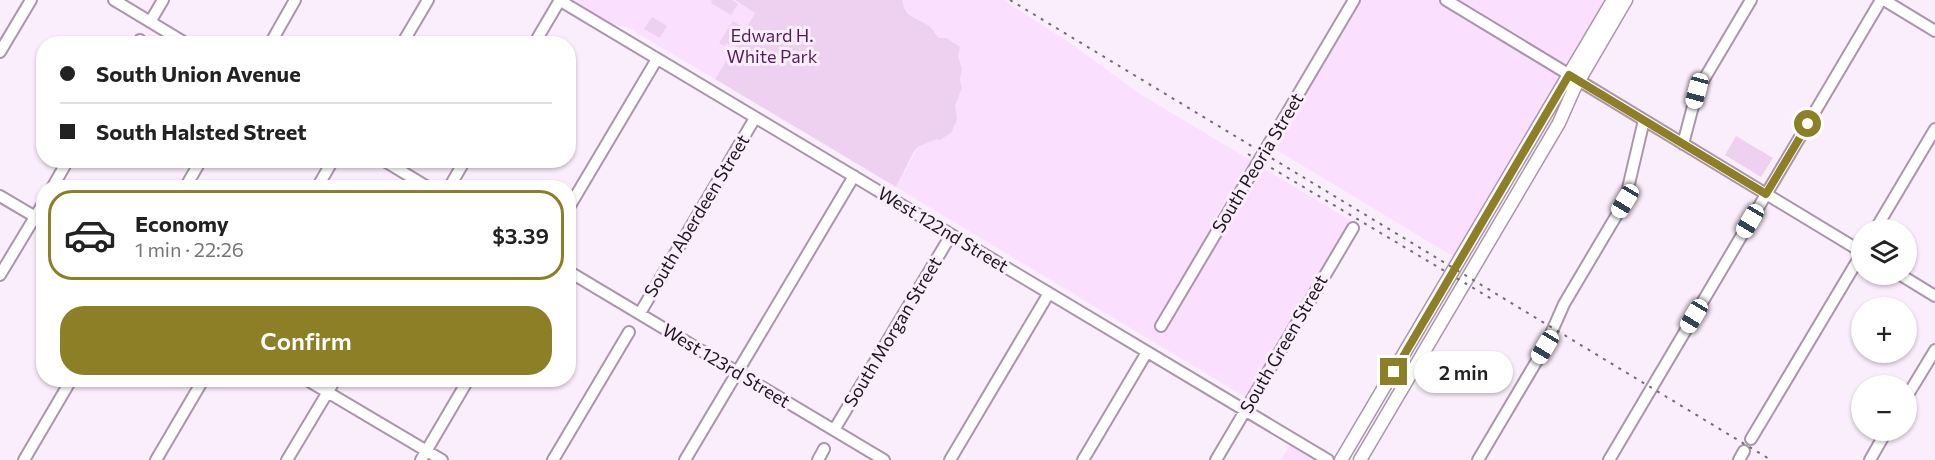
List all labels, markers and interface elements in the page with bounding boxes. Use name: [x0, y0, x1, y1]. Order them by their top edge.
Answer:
park label: Edward H. White Park: [726, 24, 818, 67]
text: South Union Avenue: [96, 60, 301, 87]
car: [1684, 71, 1710, 111]
street label: South Peoria Street: [1207, 89, 1308, 236]
route start: [1794, 110, 1821, 137]
text: South Halsted Street: [96, 118, 307, 145]
street label: South Aberdeen Street: [639, 130, 753, 301]
car: [1608, 181, 1642, 221]
street label: West 122nd Street: [874, 182, 1013, 277]
car: [1733, 201, 1767, 241]
icon: car: [63, 208, 117, 262]
text: Economy: [135, 210, 229, 237]
map controls: [1851, 219, 1917, 441]
button: layers: [1851, 219, 1917, 285]
text: $3.39: [492, 222, 549, 249]
text: 1 min · 22:26: [135, 237, 244, 261]
street label: South Morgan Street: [839, 252, 946, 411]
street label: South Green Street: [1235, 270, 1332, 417]
car: [1677, 296, 1711, 336]
button: +: [1851, 297, 1917, 363]
button: Confirm: [60, 306, 552, 375]
street label: West 123rd Street: [659, 318, 794, 412]
car: [1528, 327, 1562, 367]
callout: 2 min: [1415, 351, 1514, 393]
route end: [1380, 358, 1407, 385]
text: 2 min: [1439, 360, 1488, 384]
button: −: [1851, 375, 1917, 441]

